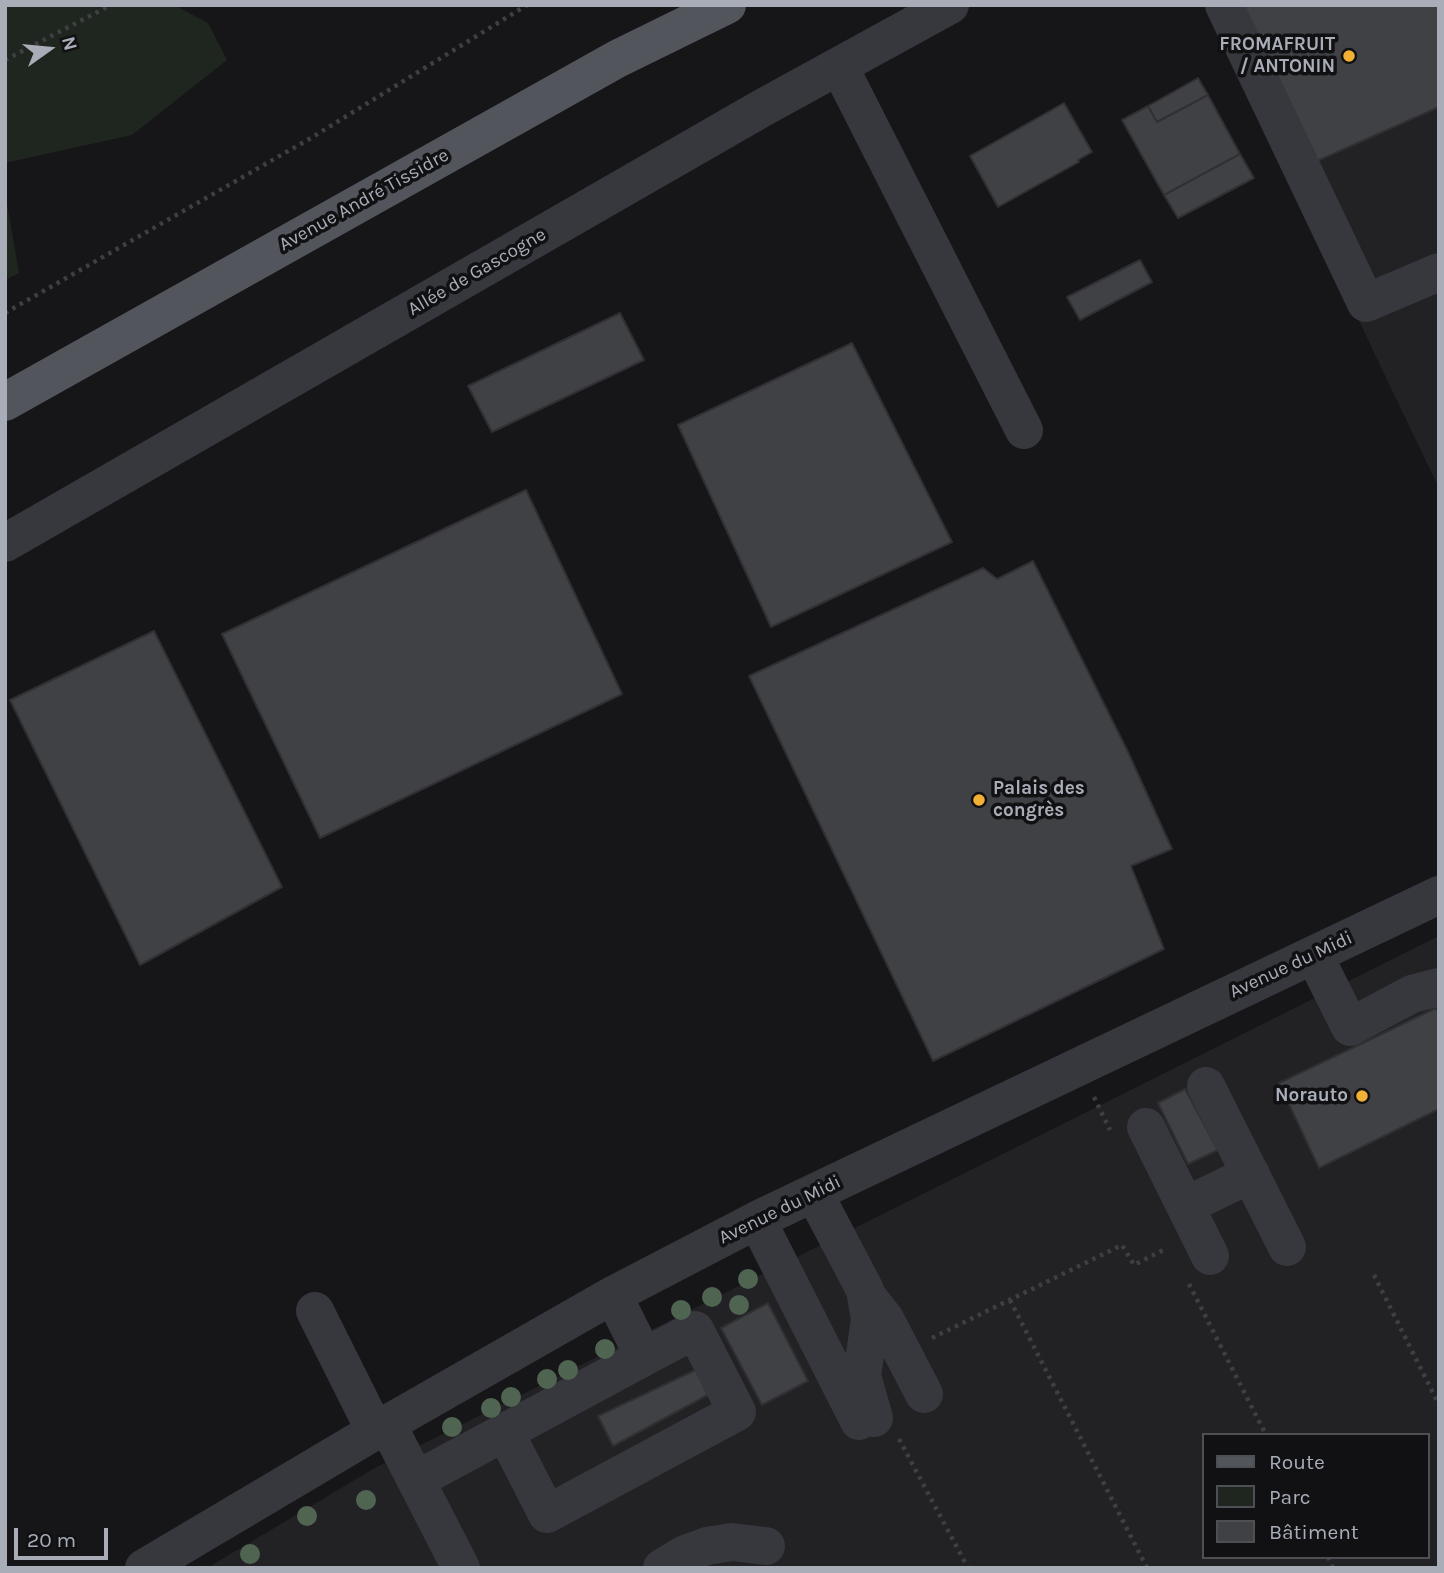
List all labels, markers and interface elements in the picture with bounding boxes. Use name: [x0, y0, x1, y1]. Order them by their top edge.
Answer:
north arrow: [14, 14, 84, 84]
text: N: [57, 34, 82, 53]
place label: FROMAFRUIT / ANTONIN: [1219, 34, 1335, 78]
marker: FROMAFRUIT / ANTONIN: [1341, 48, 1357, 64]
street label: Avenue André Tissidre: [275, 144, 453, 256]
street label: Allée de Gascogne: [404, 223, 550, 321]
place label: Palais des congrès: [993, 778, 1085, 822]
marker: Palais des congrès: [971, 792, 987, 808]
street label: Avenue du Midi: [1226, 927, 1356, 1003]
place label: Norauto: [1275, 1085, 1348, 1107]
marker: Norauto: [1354, 1088, 1370, 1104]
street label: Avenue du Midi: [715, 1171, 845, 1249]
legend: [1202, 1433, 1430, 1559]
text: Route: [1269, 1450, 1325, 1474]
text: Parc: [1269, 1485, 1311, 1509]
scale bar: [18, 1514, 112, 1558]
text: Bâtiment: [1269, 1520, 1359, 1544]
text: 20 m: [27, 1528, 76, 1552]

